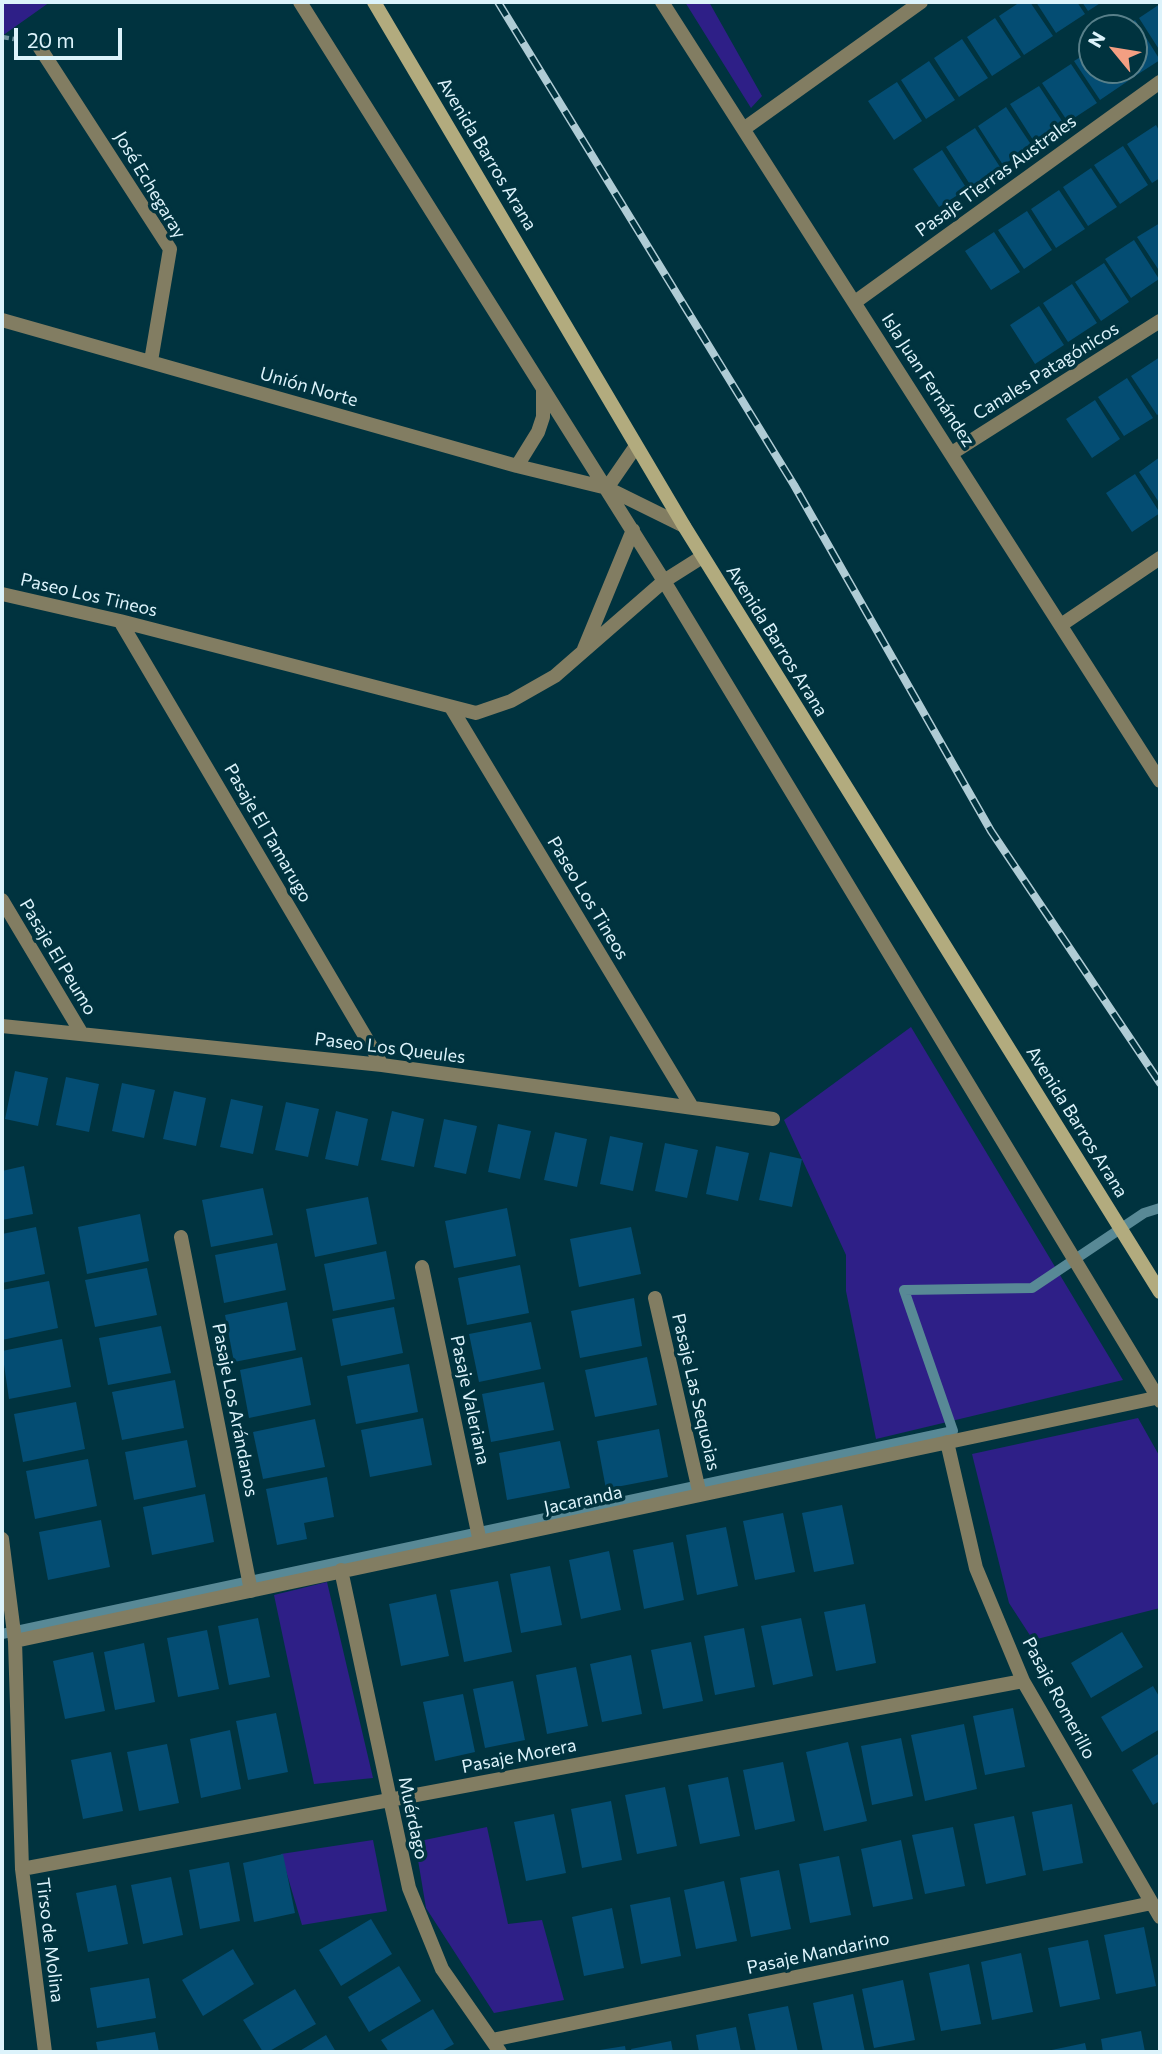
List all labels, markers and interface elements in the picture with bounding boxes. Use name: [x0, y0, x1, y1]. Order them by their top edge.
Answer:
scale bar: [18, 14, 126, 58]
north arrow: [1078, 14, 1148, 84]
text: 20 m: [27, 27, 75, 52]
text: N: [1083, 27, 1110, 51]
street label: Avenida Barros Arana: [433, 74, 541, 234]
street label: Pasaje Tierras Australes: [911, 110, 1081, 242]
street label: José Echegaray: [110, 128, 190, 242]
street label: Isla Juan Fernández: [877, 309, 979, 451]
street label: Canales Patagónicos: [969, 317, 1123, 425]
street label: Unión Norte: [258, 363, 360, 411]
street label: Avenida Barros Arana: [722, 561, 832, 721]
street label: Paseo Los Tineos: [18, 569, 160, 621]
street label: Pasaje El Tamarugo: [219, 760, 317, 906]
street label: Paseo Los Tineos: [543, 832, 633, 964]
street label: Pasaje El Peumo: [15, 895, 101, 1019]
street label: Paseo Los Queules: [313, 1028, 467, 1068]
street label: Avenida Barros Arana: [1022, 1042, 1132, 1202]
street label: Pasaje Las Sequoias: [667, 1311, 725, 1473]
street label: Pasaje Los Arándanos: [208, 1321, 262, 1499]
street label: Pasaje Valeriana: [446, 1333, 494, 1467]
street label: Jacaranda: [542, 1481, 624, 1519]
street label: Pasaje Romerillo: [1018, 1633, 1100, 1763]
street label: Pasaje Morera: [460, 1734, 578, 1778]
street label: Muérdago: [394, 1775, 432, 1861]
street label: Tirso de Molina: [32, 1876, 68, 2004]
street label: Pasaje Mandarino: [745, 1927, 891, 1979]

